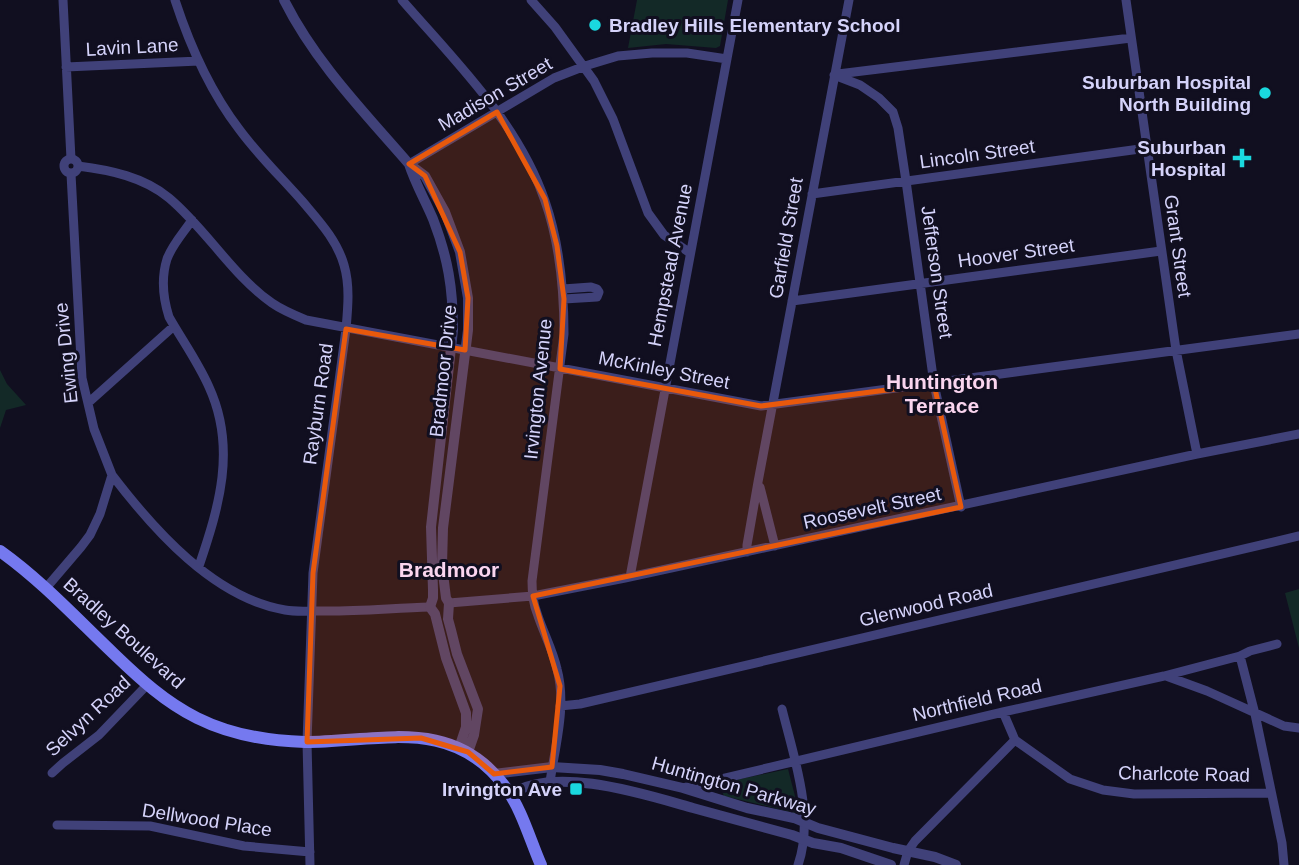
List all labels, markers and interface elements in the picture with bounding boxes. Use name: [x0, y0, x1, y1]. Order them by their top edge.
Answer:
place label: Bradley Hills Elementary School: [609, 15, 900, 36]
marker: Bradley Hills Elementary School: [587, 17, 603, 33]
street label: Lavin Lane: [85, 34, 179, 60]
street label: Madison Street: [434, 53, 556, 135]
place label: Suburban Hospital North Building: [1082, 72, 1251, 115]
marker: Suburban Hospital North Building: [1257, 85, 1273, 101]
street label: Lincoln Street: [918, 135, 1037, 172]
place label: Suburban Hospital: [1137, 137, 1226, 180]
marker: Suburban Hospital: [1232, 148, 1252, 168]
street label: Garfield Street: [765, 175, 807, 300]
street label: Hempstead Avenue: [644, 182, 696, 348]
street label: Grant Street: [1160, 193, 1196, 299]
street label: Jefferson Street: [917, 204, 957, 340]
street label: Hoover Street: [956, 234, 1076, 272]
street label: Ewing Drive: [50, 301, 82, 405]
street label: Bradmoor Drive: [426, 304, 460, 438]
street label: Irvington Avenue: [520, 318, 556, 460]
street label: Rayburn Road: [299, 342, 337, 466]
street label: McKinley Street: [597, 347, 732, 393]
district label: Huntington Terrace: [886, 370, 998, 417]
street label: Roosevelt Street: [801, 483, 944, 533]
district label: Bradmoor: [399, 558, 499, 581]
street label: Bradley Boulevard: [59, 573, 189, 693]
street label: Glenwood Road: [857, 579, 995, 631]
street label: Selvyn Road: [41, 672, 135, 760]
street label: Northfield Road: [910, 675, 1044, 725]
street label: Huntington Parkway: [649, 752, 819, 820]
street label: Charlcote Road: [1118, 762, 1250, 786]
place label: Irvington Ave: [442, 779, 562, 800]
marker: Irvington Ave: [568, 781, 584, 797]
street label: Dellwood Place: [141, 799, 273, 841]

